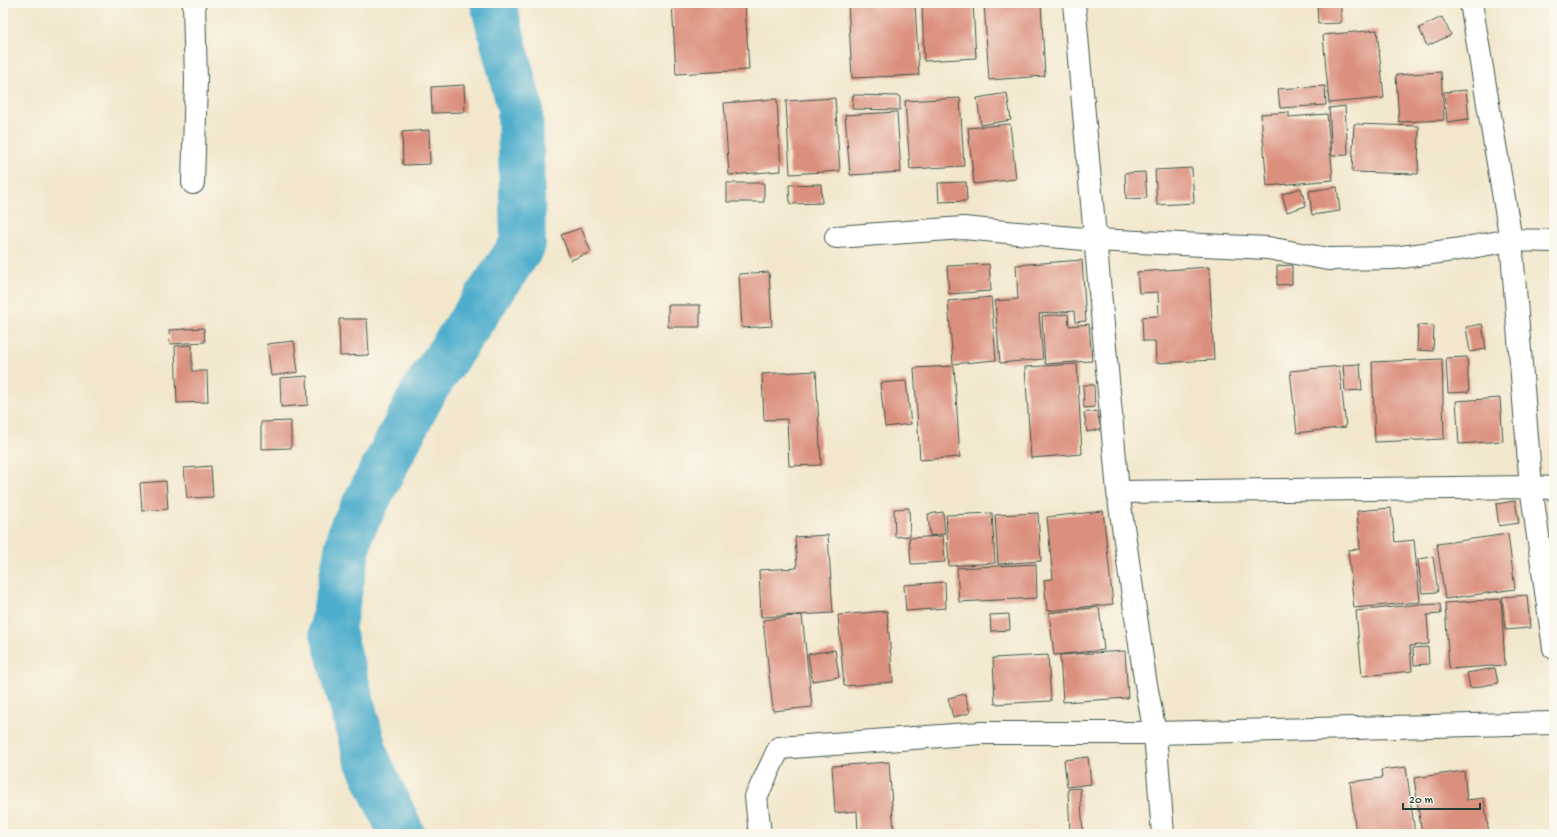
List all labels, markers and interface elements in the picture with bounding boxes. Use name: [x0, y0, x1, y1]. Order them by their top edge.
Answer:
scale bar: [1403, 785, 1480, 811]
text: 20 m: [1409, 794, 1434, 808]

